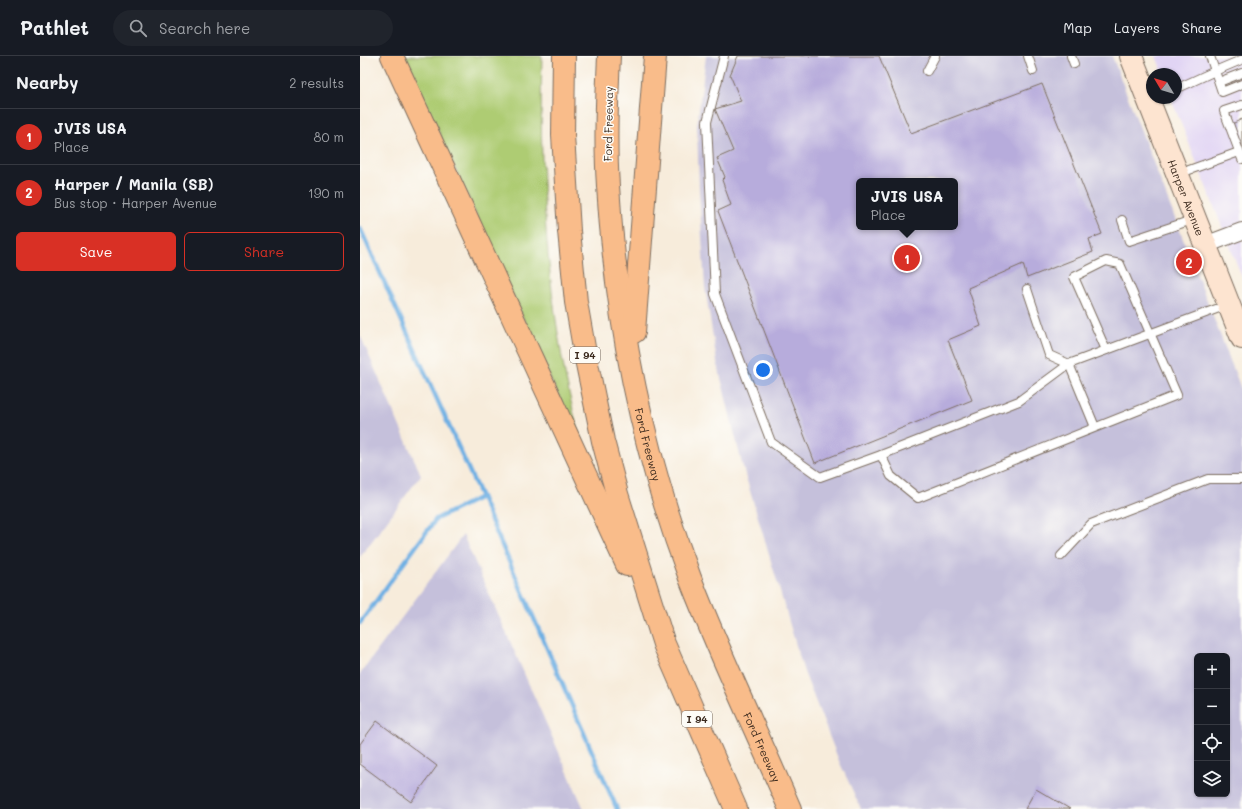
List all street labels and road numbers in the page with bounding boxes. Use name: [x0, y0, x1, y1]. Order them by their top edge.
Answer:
street label: Ford Freeway: [600, 86, 616, 162]
street label: Harper Avenue: [1165, 157, 1209, 238]
road number: I 94: [570, 347, 600, 363]
street label: Ford Freeway: [632, 406, 665, 483]
street label: Ford Freeway: [740, 710, 785, 785]
road number: I 94: [682, 711, 712, 727]

